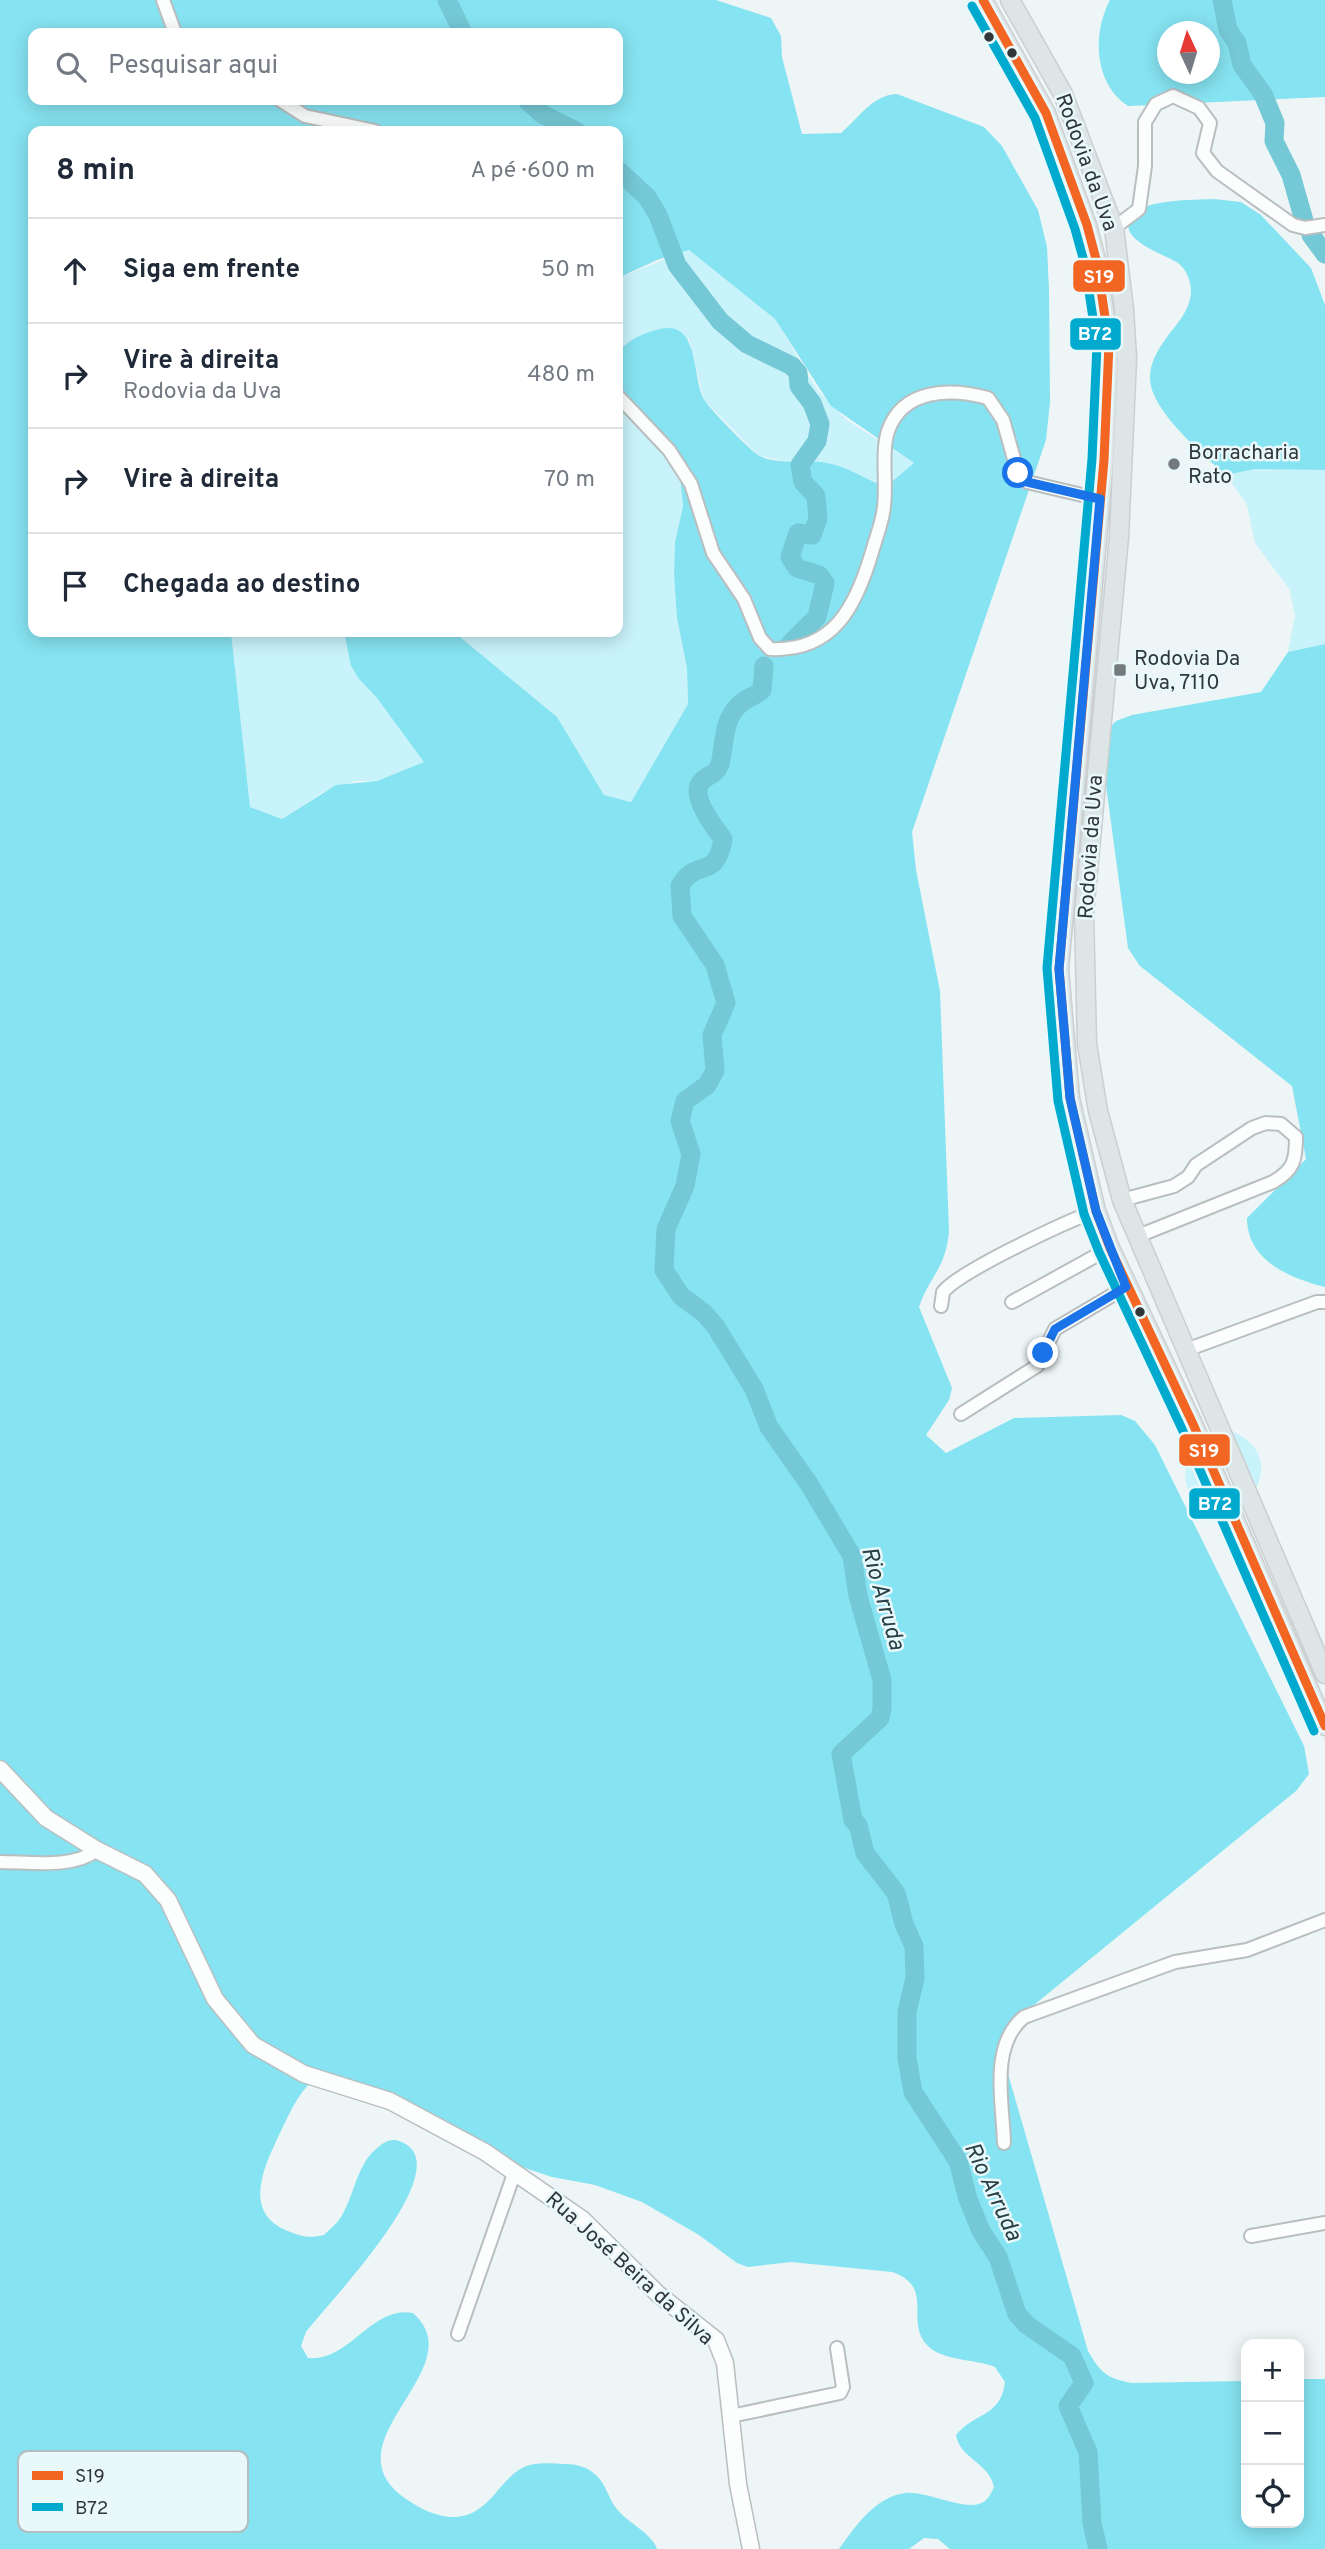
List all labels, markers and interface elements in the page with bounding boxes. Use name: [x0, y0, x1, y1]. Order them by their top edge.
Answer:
north arrow: [1157, 21, 1220, 84]
search box: [28, 28, 623, 105]
unlabelled marker: [982, 30, 996, 44]
unlabelled marker: [1005, 46, 1019, 60]
icon: search: [52, 48, 90, 86]
text: Pesquisar aqui: [108, 50, 278, 83]
street label: Rodovia da Uva: [1048, 90, 1123, 235]
text: 8 min: [56, 153, 135, 190]
text: A pé · 600 m: [470, 157, 595, 186]
icon: ahead: [56, 252, 94, 290]
text: Siga em frente: [123, 254, 300, 287]
text: 50 m: [541, 256, 595, 285]
line badge: S19: [1072, 259, 1126, 293]
text: S19: [1084, 266, 1114, 290]
line badge: B72: [1069, 317, 1122, 351]
text: B72: [1078, 323, 1112, 347]
text: Vire à direita: [123, 345, 279, 378]
icon: right: [56, 357, 94, 395]
text: 480 m: [527, 361, 595, 390]
text: Rodovia da Uva: [123, 378, 281, 407]
place label: Borracharia Rato: [1188, 440, 1299, 491]
marker: Borracharia Rato: [1166, 456, 1182, 472]
route start: [1002, 457, 1033, 488]
icon: right: [56, 462, 94, 500]
text: Vire à direita: [123, 464, 279, 497]
text: 70 m: [544, 466, 595, 495]
icon: arrive: [56, 567, 94, 605]
text: Chegada ao destino: [123, 569, 360, 602]
place label: Rodovia Da Uva, 7110: [1134, 646, 1240, 697]
marker: Rodovia Da Uva, 7110: [1112, 662, 1128, 678]
street label: Rodovia da Uva: [1073, 774, 1110, 920]
unlabelled marker: [1133, 1305, 1147, 1319]
route end: [1027, 1337, 1058, 1368]
line badge: S19: [1178, 1433, 1231, 1467]
text: S19: [1189, 1440, 1219, 1464]
line badge: B72: [1188, 1487, 1241, 1520]
text: B72: [1198, 1493, 1232, 1517]
water label: Rio Arruda: [853, 1544, 910, 1654]
water label: Rio Arruda: [956, 2138, 1027, 2246]
street label: Rua José Beira da Silva: [539, 2186, 719, 2352]
map controls: [1241, 2339, 1304, 2528]
button: +: [1241, 2339, 1304, 2402]
button: −: [1241, 2402, 1304, 2465]
legend: [18, 2451, 248, 2532]
text: S19: [75, 2465, 105, 2489]
button: locate: [1241, 2465, 1304, 2528]
text: B72: [75, 2497, 108, 2521]

